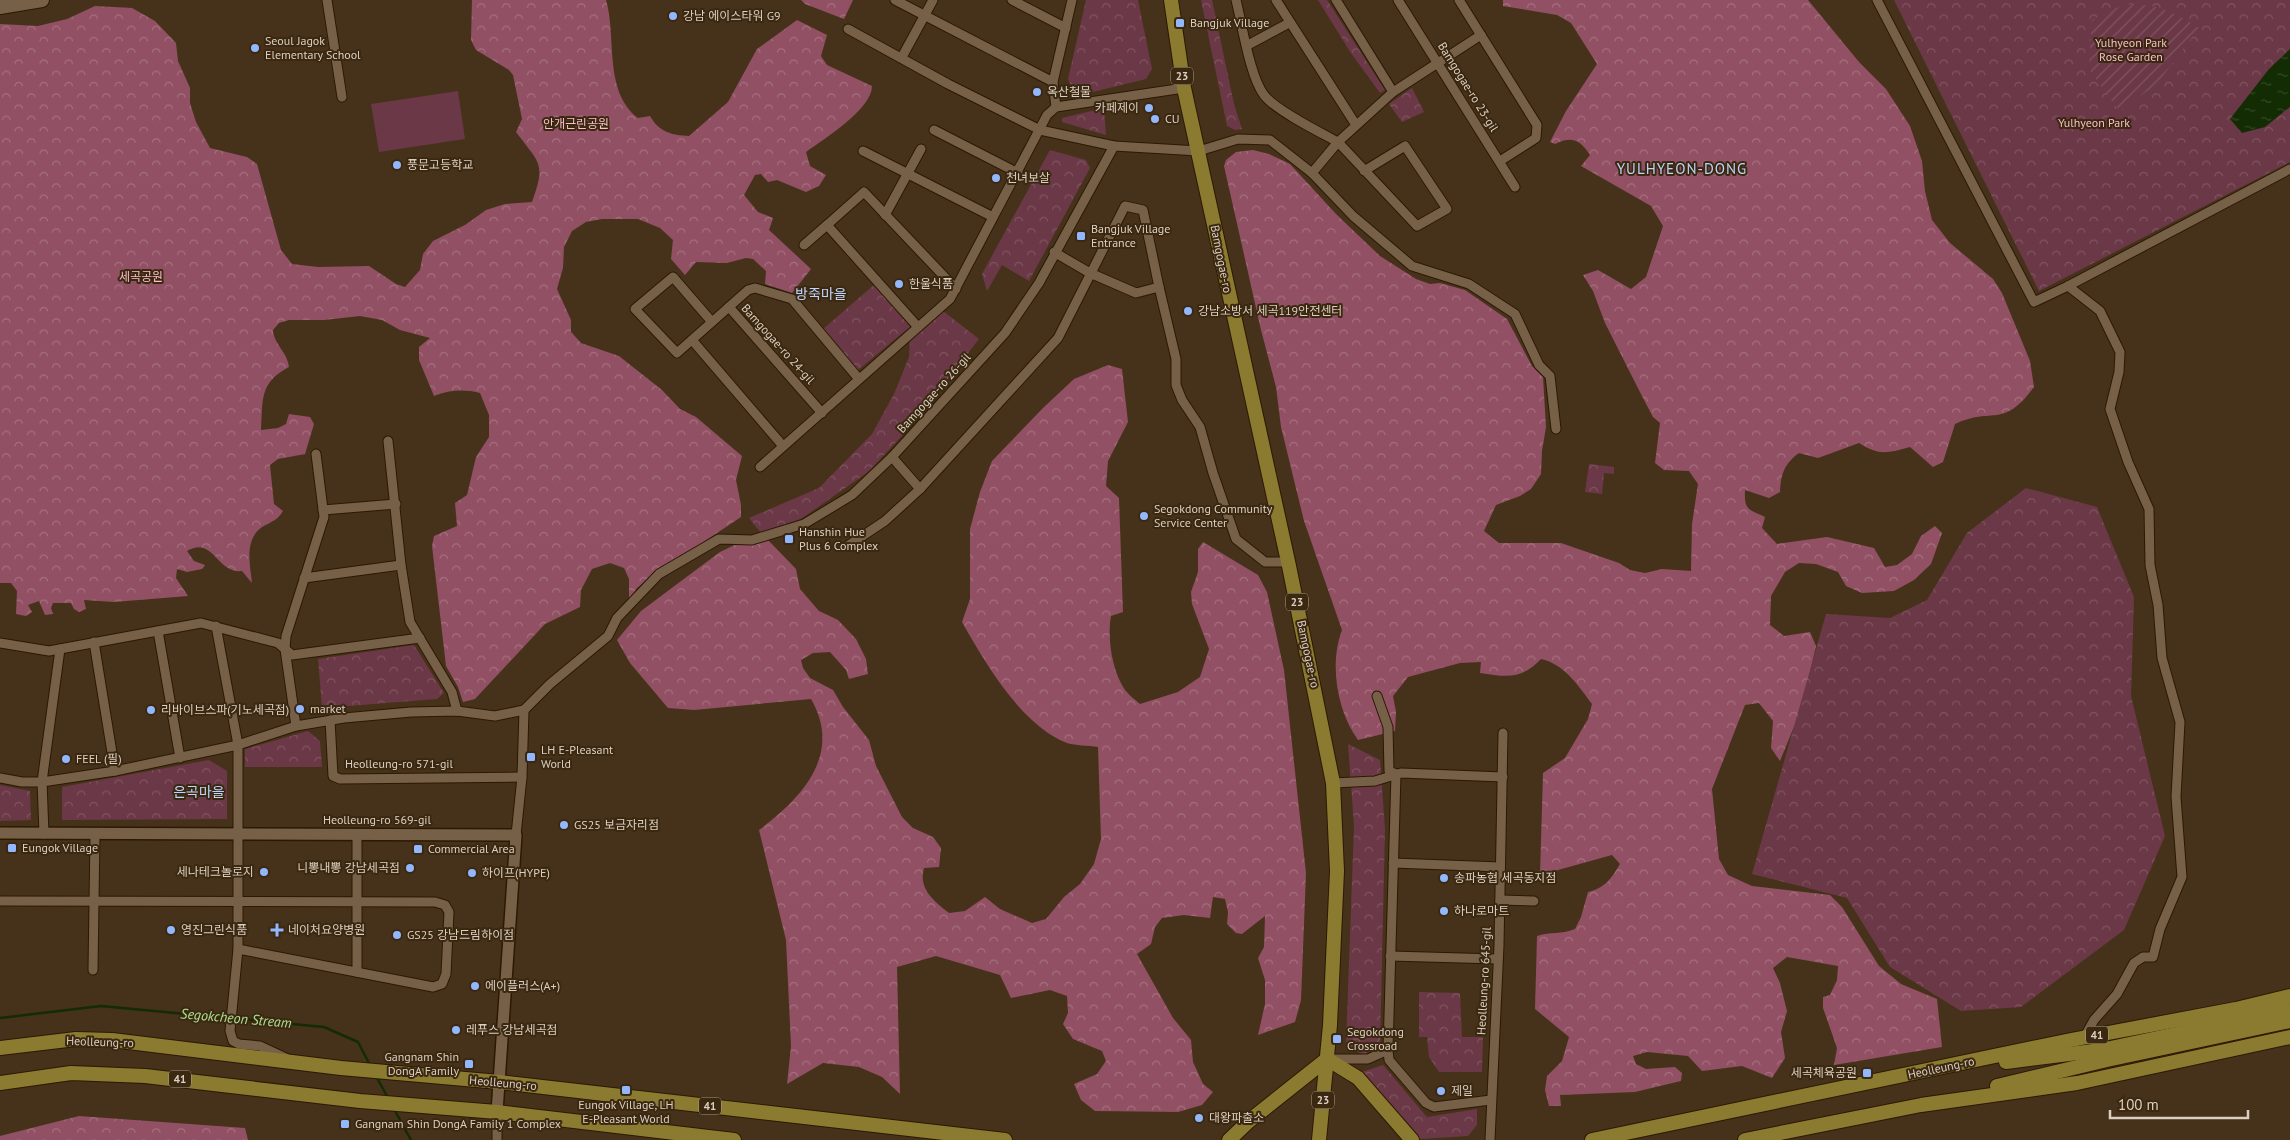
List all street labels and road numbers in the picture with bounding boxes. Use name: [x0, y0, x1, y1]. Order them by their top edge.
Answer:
street label: Bamgogae-ro 23-gil: [1435, 39, 1502, 135]
road number: 23: [1171, 68, 1193, 84]
street label: Bamgogae-ro: [1208, 224, 1235, 294]
street label: Bamgogae-ro 24-gil: [738, 300, 819, 387]
street label: Bamgogae-ro 26-gil: [894, 349, 974, 436]
road number: 23: [1286, 594, 1308, 610]
street label: Bamgogae-ro: [1294, 619, 1323, 689]
street label: Heolleung-ro 571-gil: [345, 756, 454, 771]
street label: Heolleung-ro 569-gil: [323, 812, 432, 827]
street label: Heolleung-ro 645-gil: [1473, 926, 1494, 1035]
road number: 41: [2086, 1026, 2108, 1044]
street label: Heolleung-ro: [66, 1033, 134, 1050]
street label: Heolleung-ro: [1906, 1053, 1976, 1082]
road number: 41: [169, 1070, 191, 1088]
street label: Heolleung-ro: [469, 1072, 538, 1093]
road number: 23: [1312, 1092, 1334, 1108]
road number: 41: [699, 1098, 721, 1114]

